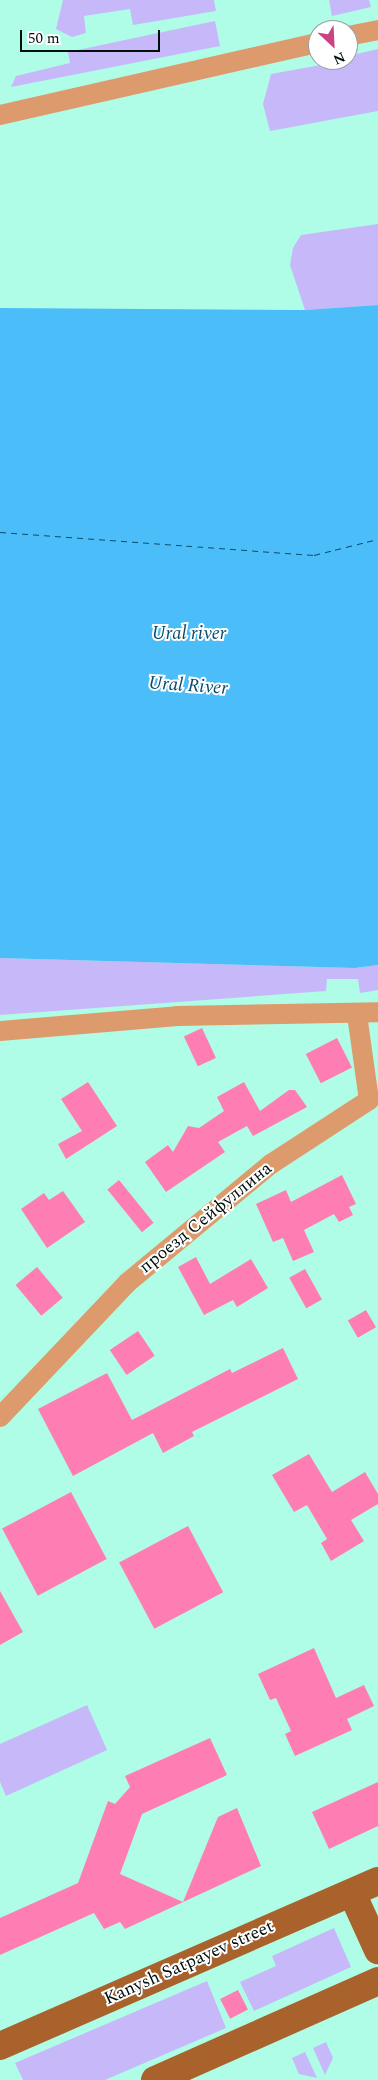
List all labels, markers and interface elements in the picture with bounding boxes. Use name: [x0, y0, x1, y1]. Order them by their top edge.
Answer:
scale bar: [22, 20, 162, 52]
north arrow: [308, 20, 358, 70]
text: 50 m: [28, 27, 60, 50]
text: N: [330, 46, 349, 70]
water label: Ural river: [152, 623, 226, 645]
water label: Ural River: [147, 672, 229, 700]
street label: проезд Сейфуллина: [135, 1158, 277, 1278]
street label: Kanysh Satpayev street: [101, 1916, 277, 2010]

